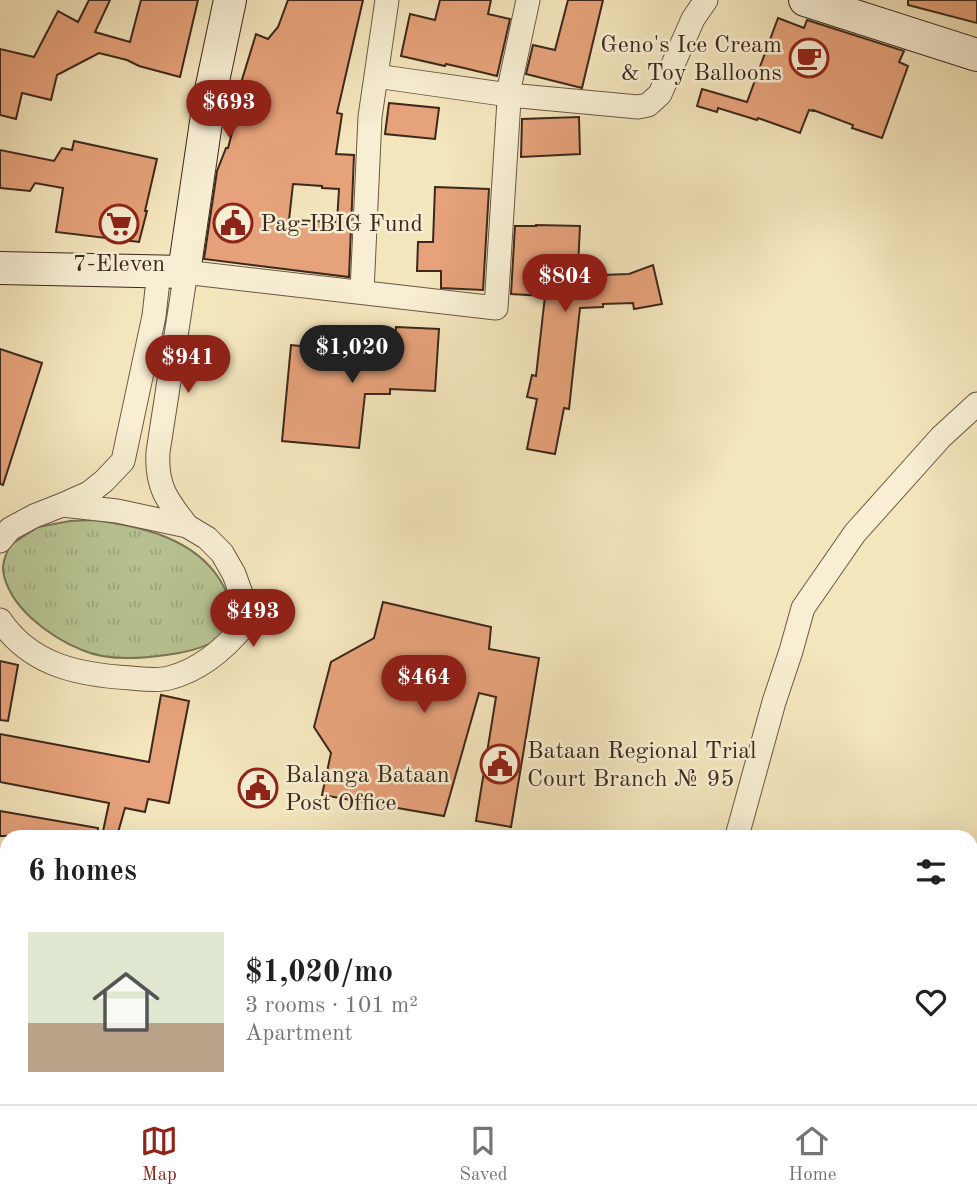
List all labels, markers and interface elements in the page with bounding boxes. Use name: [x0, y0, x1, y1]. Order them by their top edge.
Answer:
place label: Geno's Ice Cream & Toy Balloons: [600, 34, 782, 86]
cafe icon: Geno's Ice Cream & Toy Balloons: [788, 37, 830, 79]
pin: $693: [188, 80, 270, 140]
text: $693: [202, 91, 256, 114]
public building icon: Pag-IBIG Fund: [212, 202, 254, 244]
supermarket icon: 7-Eleven: [98, 203, 140, 245]
place label: Pag-IBIG Fund: [260, 213, 423, 237]
place label: 7-Eleven: [73, 253, 165, 277]
pin: $804: [524, 254, 606, 314]
text: $804: [538, 265, 592, 288]
pin: $1,020: [295, 326, 409, 385]
pin: $941: [147, 336, 229, 395]
text: $1,020: [315, 336, 389, 359]
text: $941: [161, 346, 215, 369]
pin: $493: [212, 590, 294, 649]
text: $493: [226, 600, 280, 623]
pin: $464: [383, 656, 465, 715]
text: $464: [397, 666, 451, 689]
place label: Bataan Regional Trial Court Branch № 95: [527, 740, 757, 792]
public building icon: Bataan Regional Trial Court Branch № 95: [479, 743, 521, 785]
place label: Balanga Bataan Post Office: [285, 764, 450, 816]
public building icon: Balanga Bataan Post Office: [237, 767, 279, 809]
icon: filters: [912, 853, 950, 891]
text: 6 homes: [28, 857, 137, 887]
text: $1,020/mo: [245, 958, 393, 988]
icon: home: [84, 960, 168, 1044]
icon: heart: [912, 983, 950, 1021]
text: 3 rooms · 101 m²: [245, 994, 418, 1017]
text: Apartment: [245, 1022, 353, 1045]
tab: Map: [140, 1122, 178, 1187]
tab: Saved: [459, 1122, 508, 1187]
tab: Home: [788, 1122, 837, 1187]

